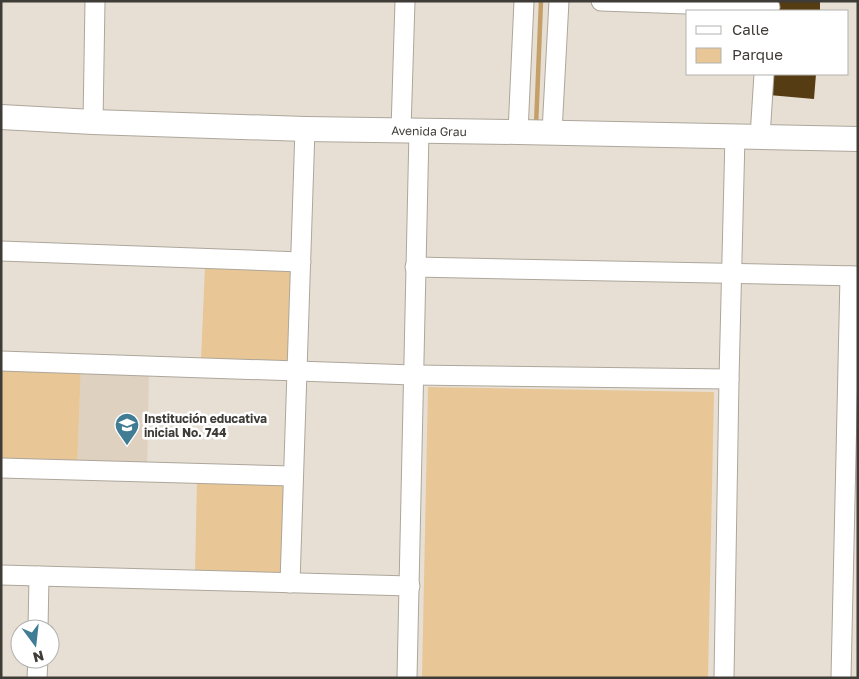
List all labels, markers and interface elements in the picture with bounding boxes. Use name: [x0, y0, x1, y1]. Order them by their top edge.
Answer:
legend: [686, 10, 849, 75]
text: Calle: [732, 20, 769, 38]
text: Parque: [732, 45, 783, 63]
street label: Avenida Grau: [391, 123, 467, 139]
place label: Institución educativa inicial No. 744: [144, 411, 267, 440]
school or university icon: Institución educativa inicial No. 744: [114, 412, 140, 446]
north arrow: [10, 619, 60, 669]
text: N: [31, 647, 46, 667]

